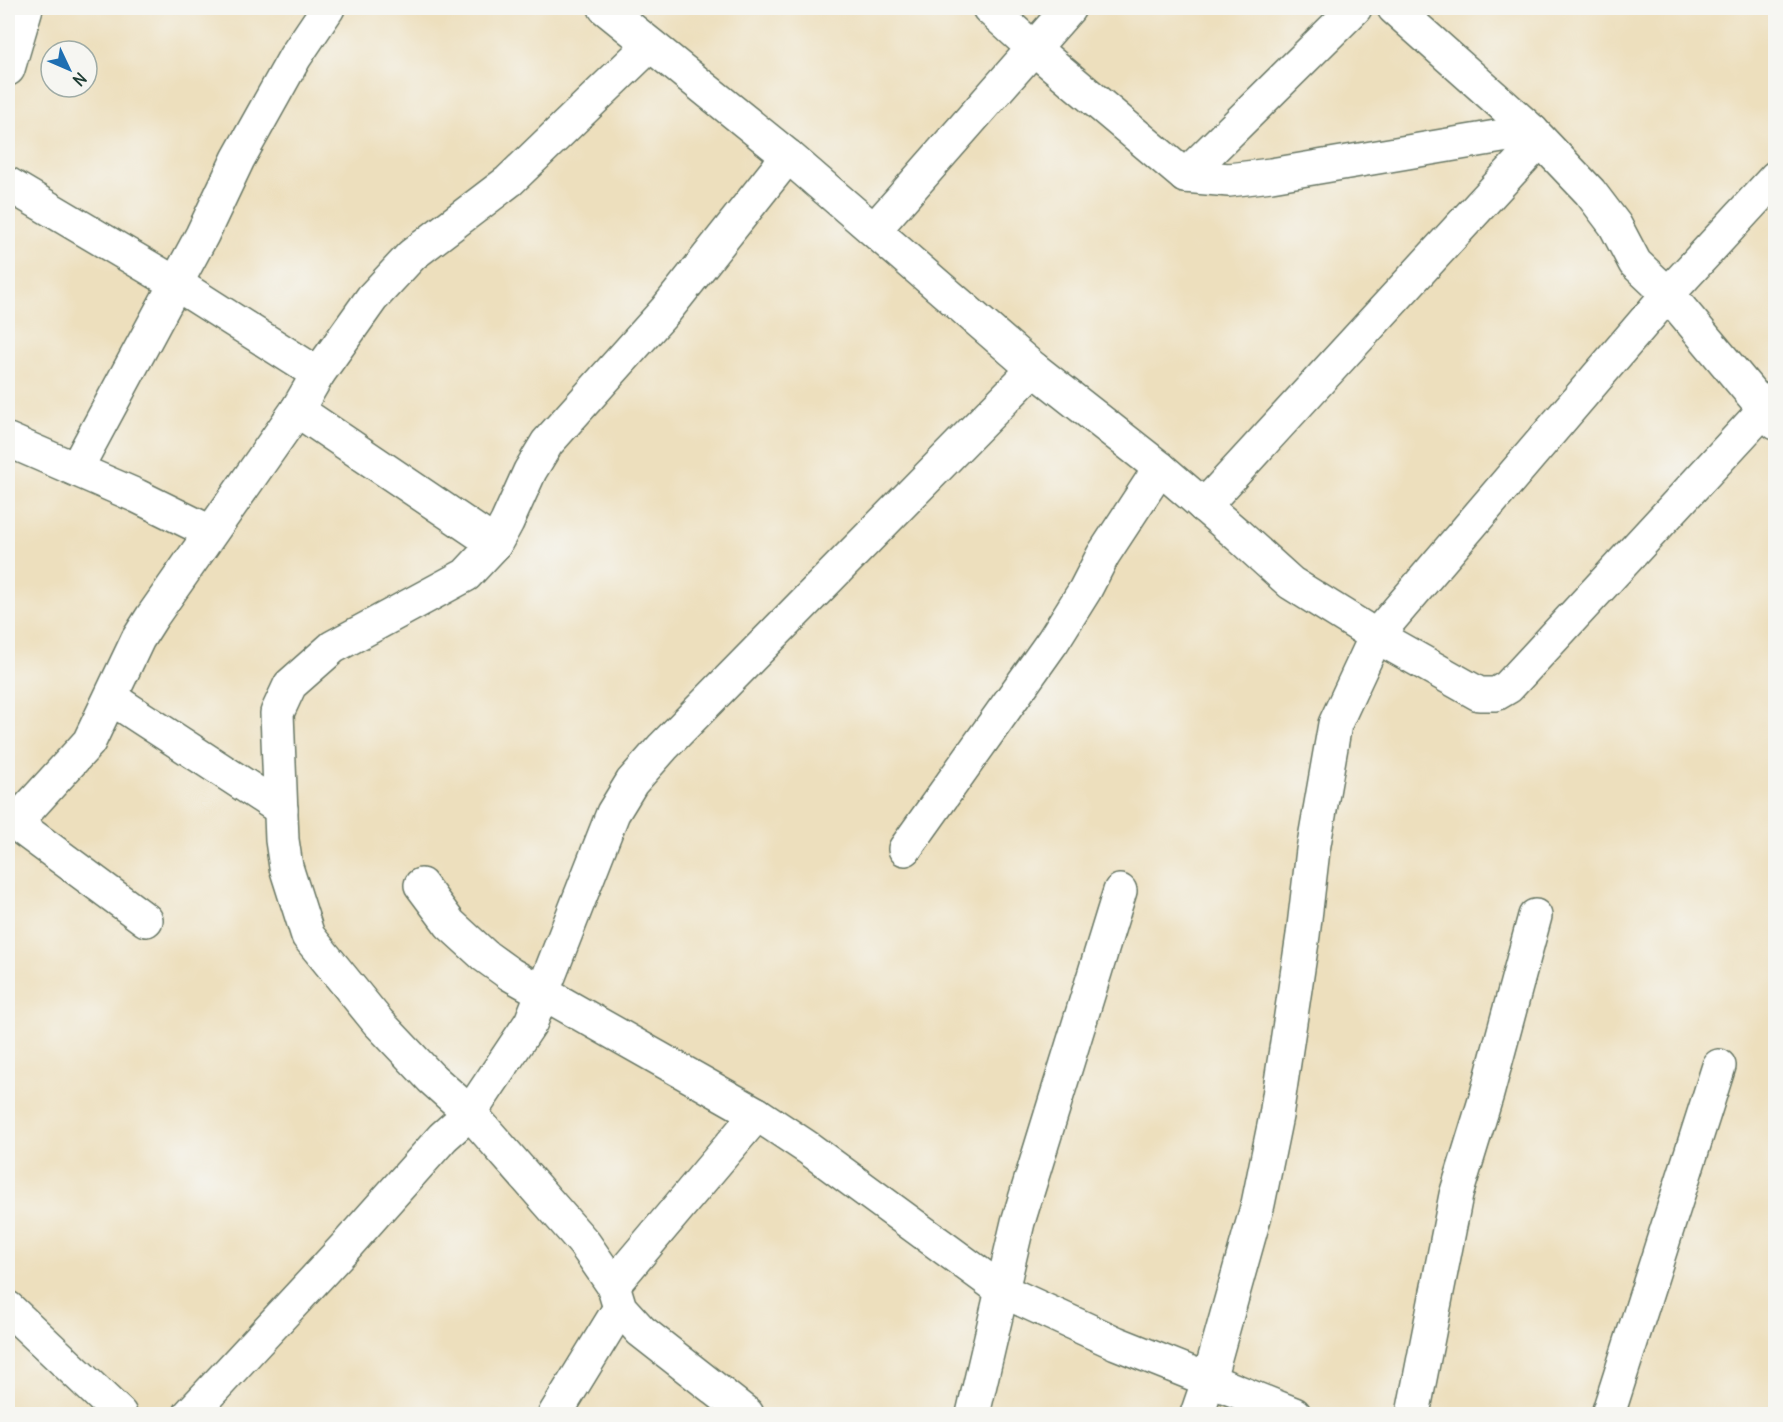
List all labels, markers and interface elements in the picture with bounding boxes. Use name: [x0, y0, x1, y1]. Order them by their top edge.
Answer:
north arrow: [39, 39, 99, 99]
text: N: [69, 68, 91, 90]

